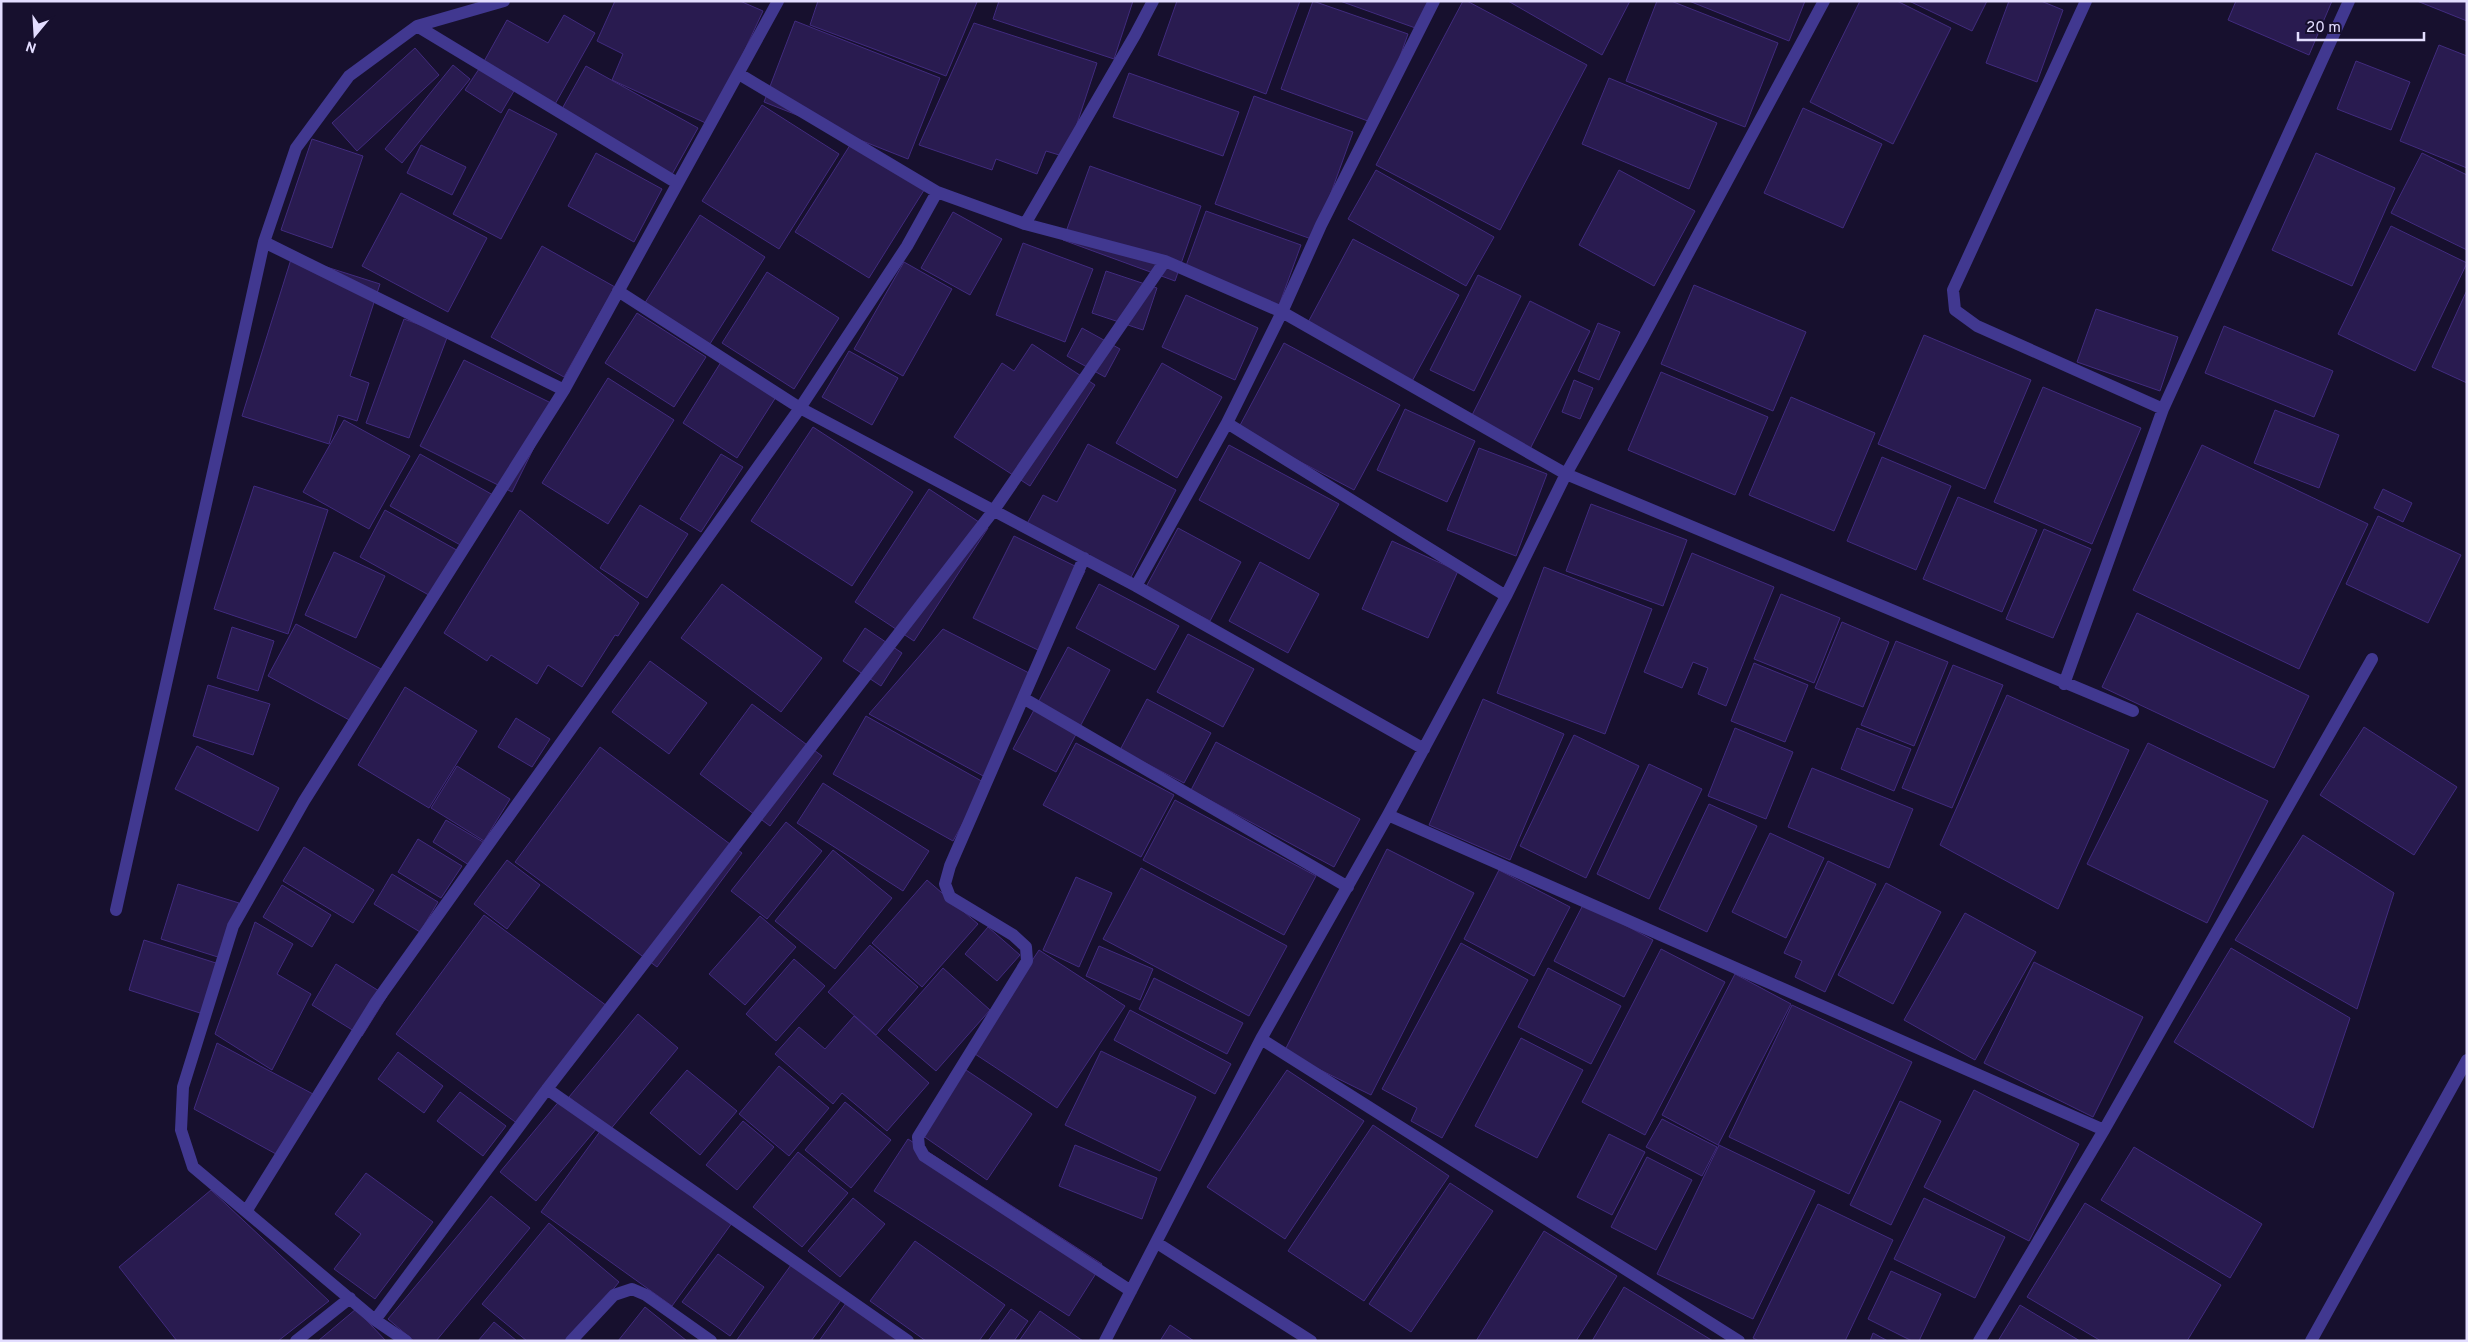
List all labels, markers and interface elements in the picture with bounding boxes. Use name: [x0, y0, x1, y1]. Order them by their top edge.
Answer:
north arrow: [10, 10, 60, 60]
scale bar: [2298, 10, 2424, 42]
text: 20 m: [2306, 19, 2341, 38]
text: N: [24, 36, 39, 56]

